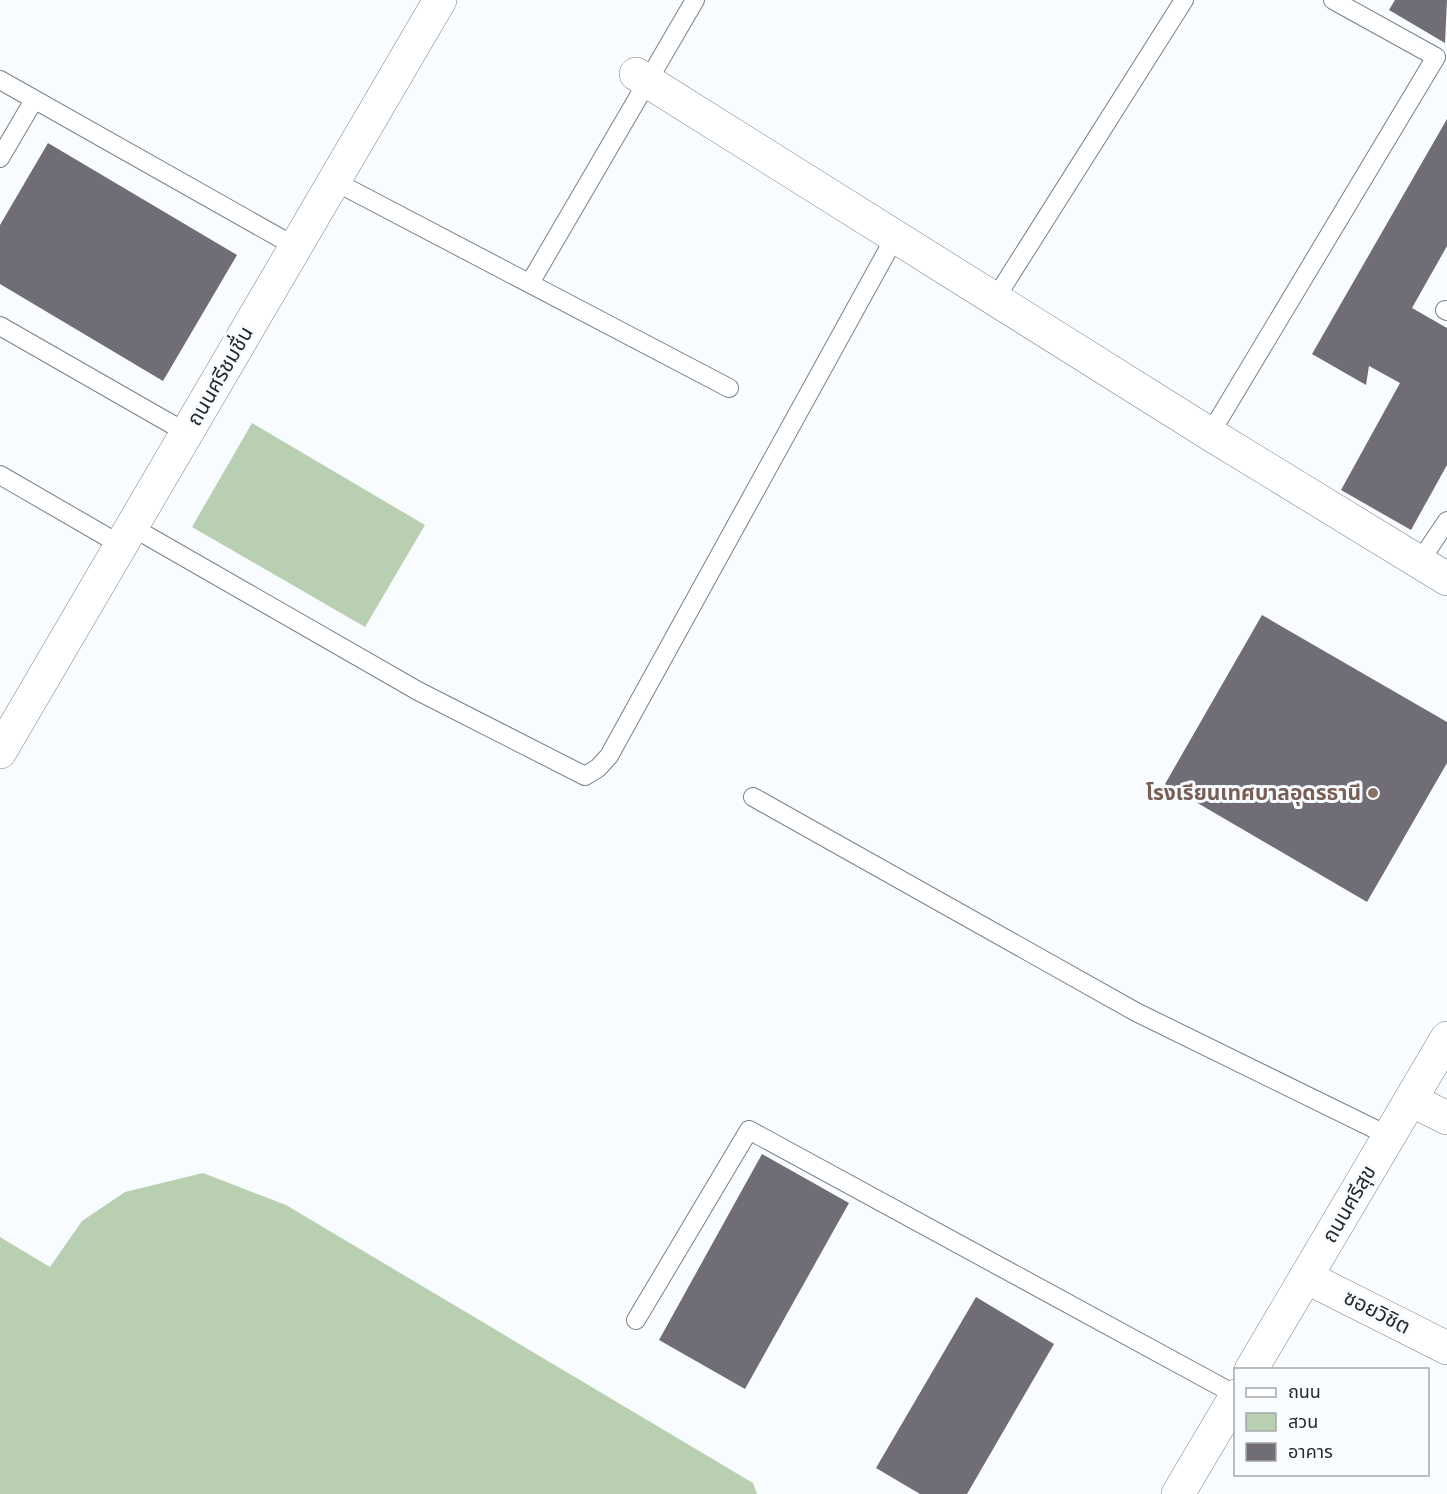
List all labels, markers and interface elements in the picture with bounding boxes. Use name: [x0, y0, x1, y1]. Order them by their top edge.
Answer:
street label: ถนนศรีชมชื่น: [179, 321, 258, 430]
place label: โรงเรียนเทศบาลอุดรธานี: [1146, 780, 1361, 806]
marker: โรงเรียนเทศบาลอุดรธานี: [1366, 786, 1380, 800]
street label: ถนนศรีสุข: [1316, 1161, 1382, 1247]
street label: ซอยวิชิต: [1340, 1284, 1415, 1339]
legend: [1234, 1368, 1429, 1476]
text: ถนน: [1288, 1381, 1321, 1402]
text: สวน: [1288, 1411, 1318, 1432]
text: อาคาร: [1288, 1441, 1333, 1462]

